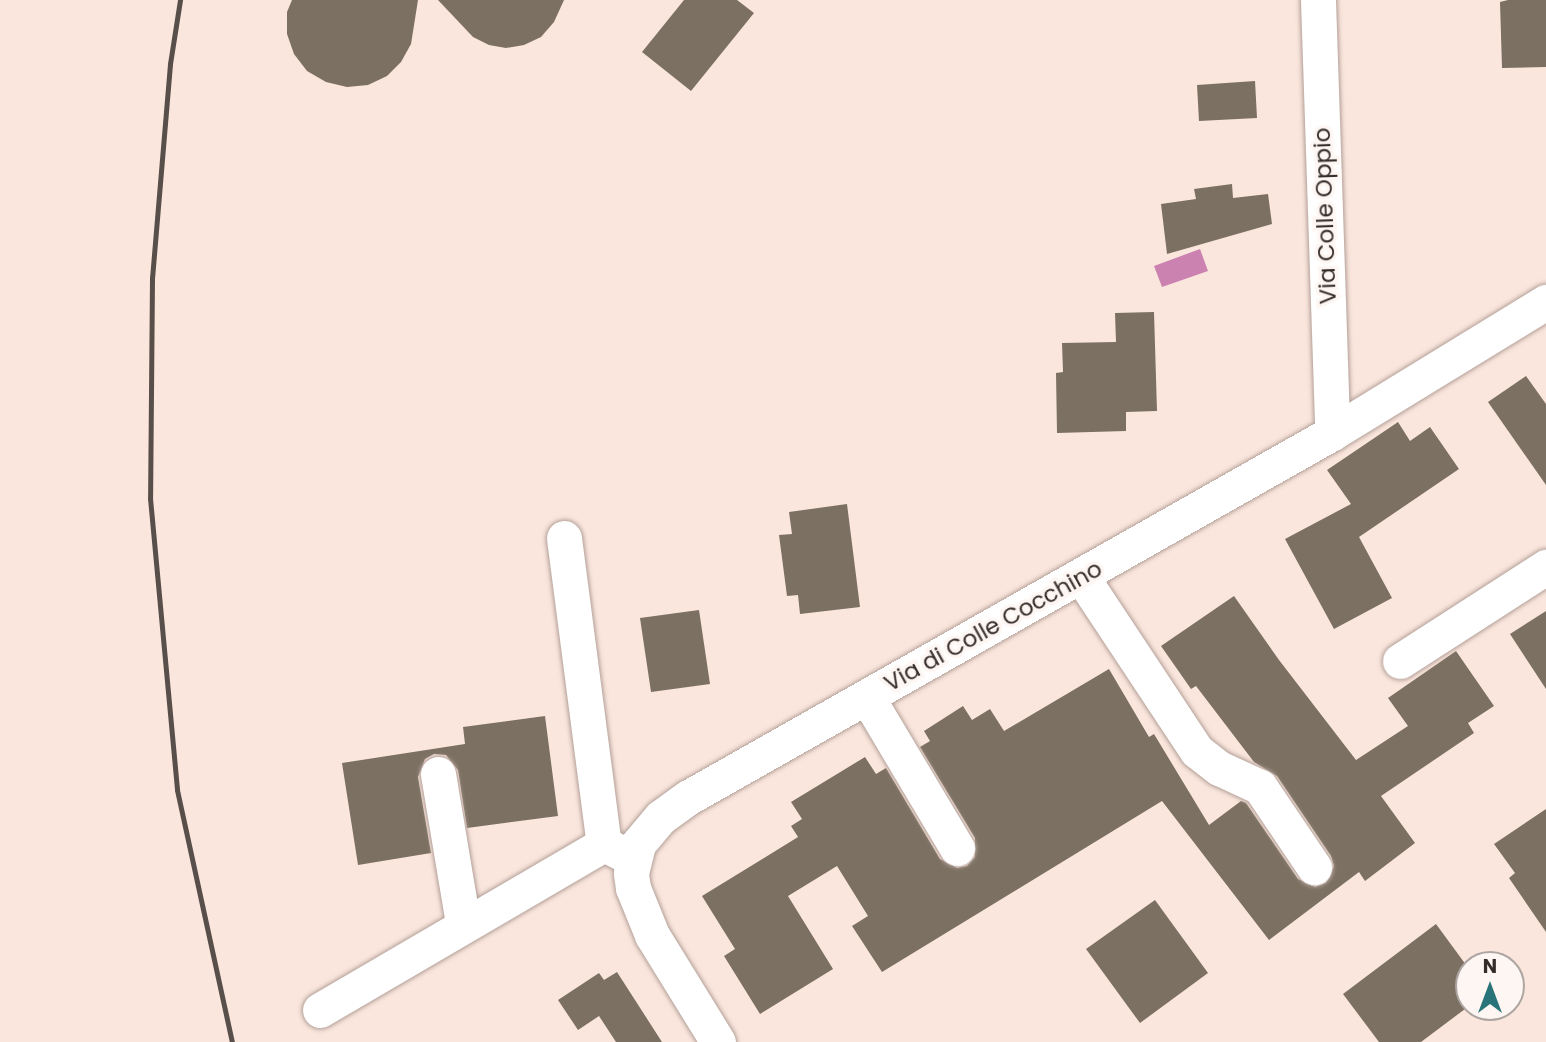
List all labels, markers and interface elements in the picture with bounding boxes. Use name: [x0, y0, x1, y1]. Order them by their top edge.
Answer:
street label: Via Colle Oppio: [1308, 127, 1342, 305]
street label: Via di Colle Cocchino: [879, 555, 1107, 697]
north arrow: [1455, 951, 1525, 1021]
text: N: [1483, 953, 1497, 980]

